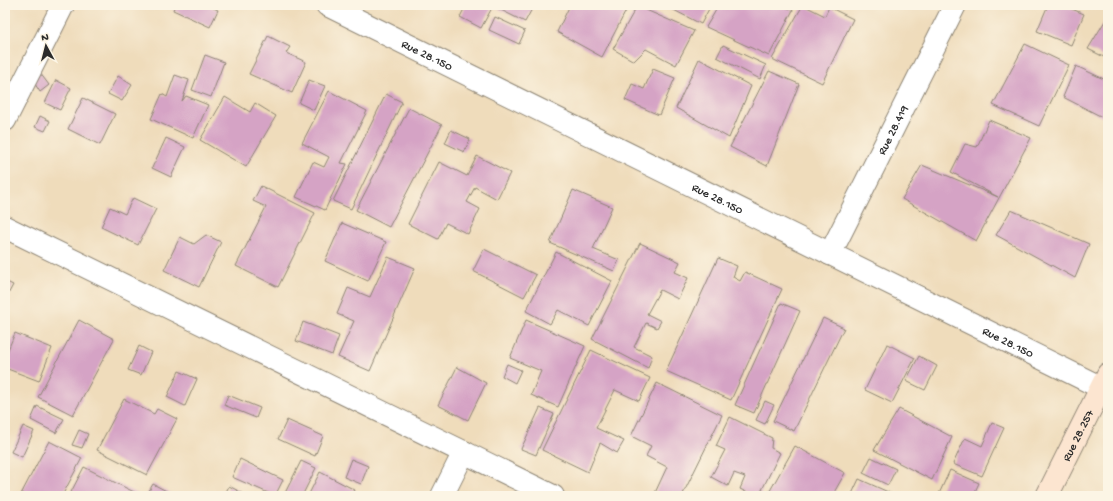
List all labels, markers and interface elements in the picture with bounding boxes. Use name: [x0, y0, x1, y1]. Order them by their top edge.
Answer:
north arrow: [26, 26, 66, 66]
text: N: [41, 32, 49, 44]
street label: Rue 28.150: [399, 38, 455, 75]
street label: Rue 28.419: [876, 103, 912, 158]
street label: Rue 28.150: [689, 181, 745, 219]
street label: Rue 28.150: [980, 325, 1035, 362]
street label: Rue 28.257: [1060, 407, 1098, 464]

